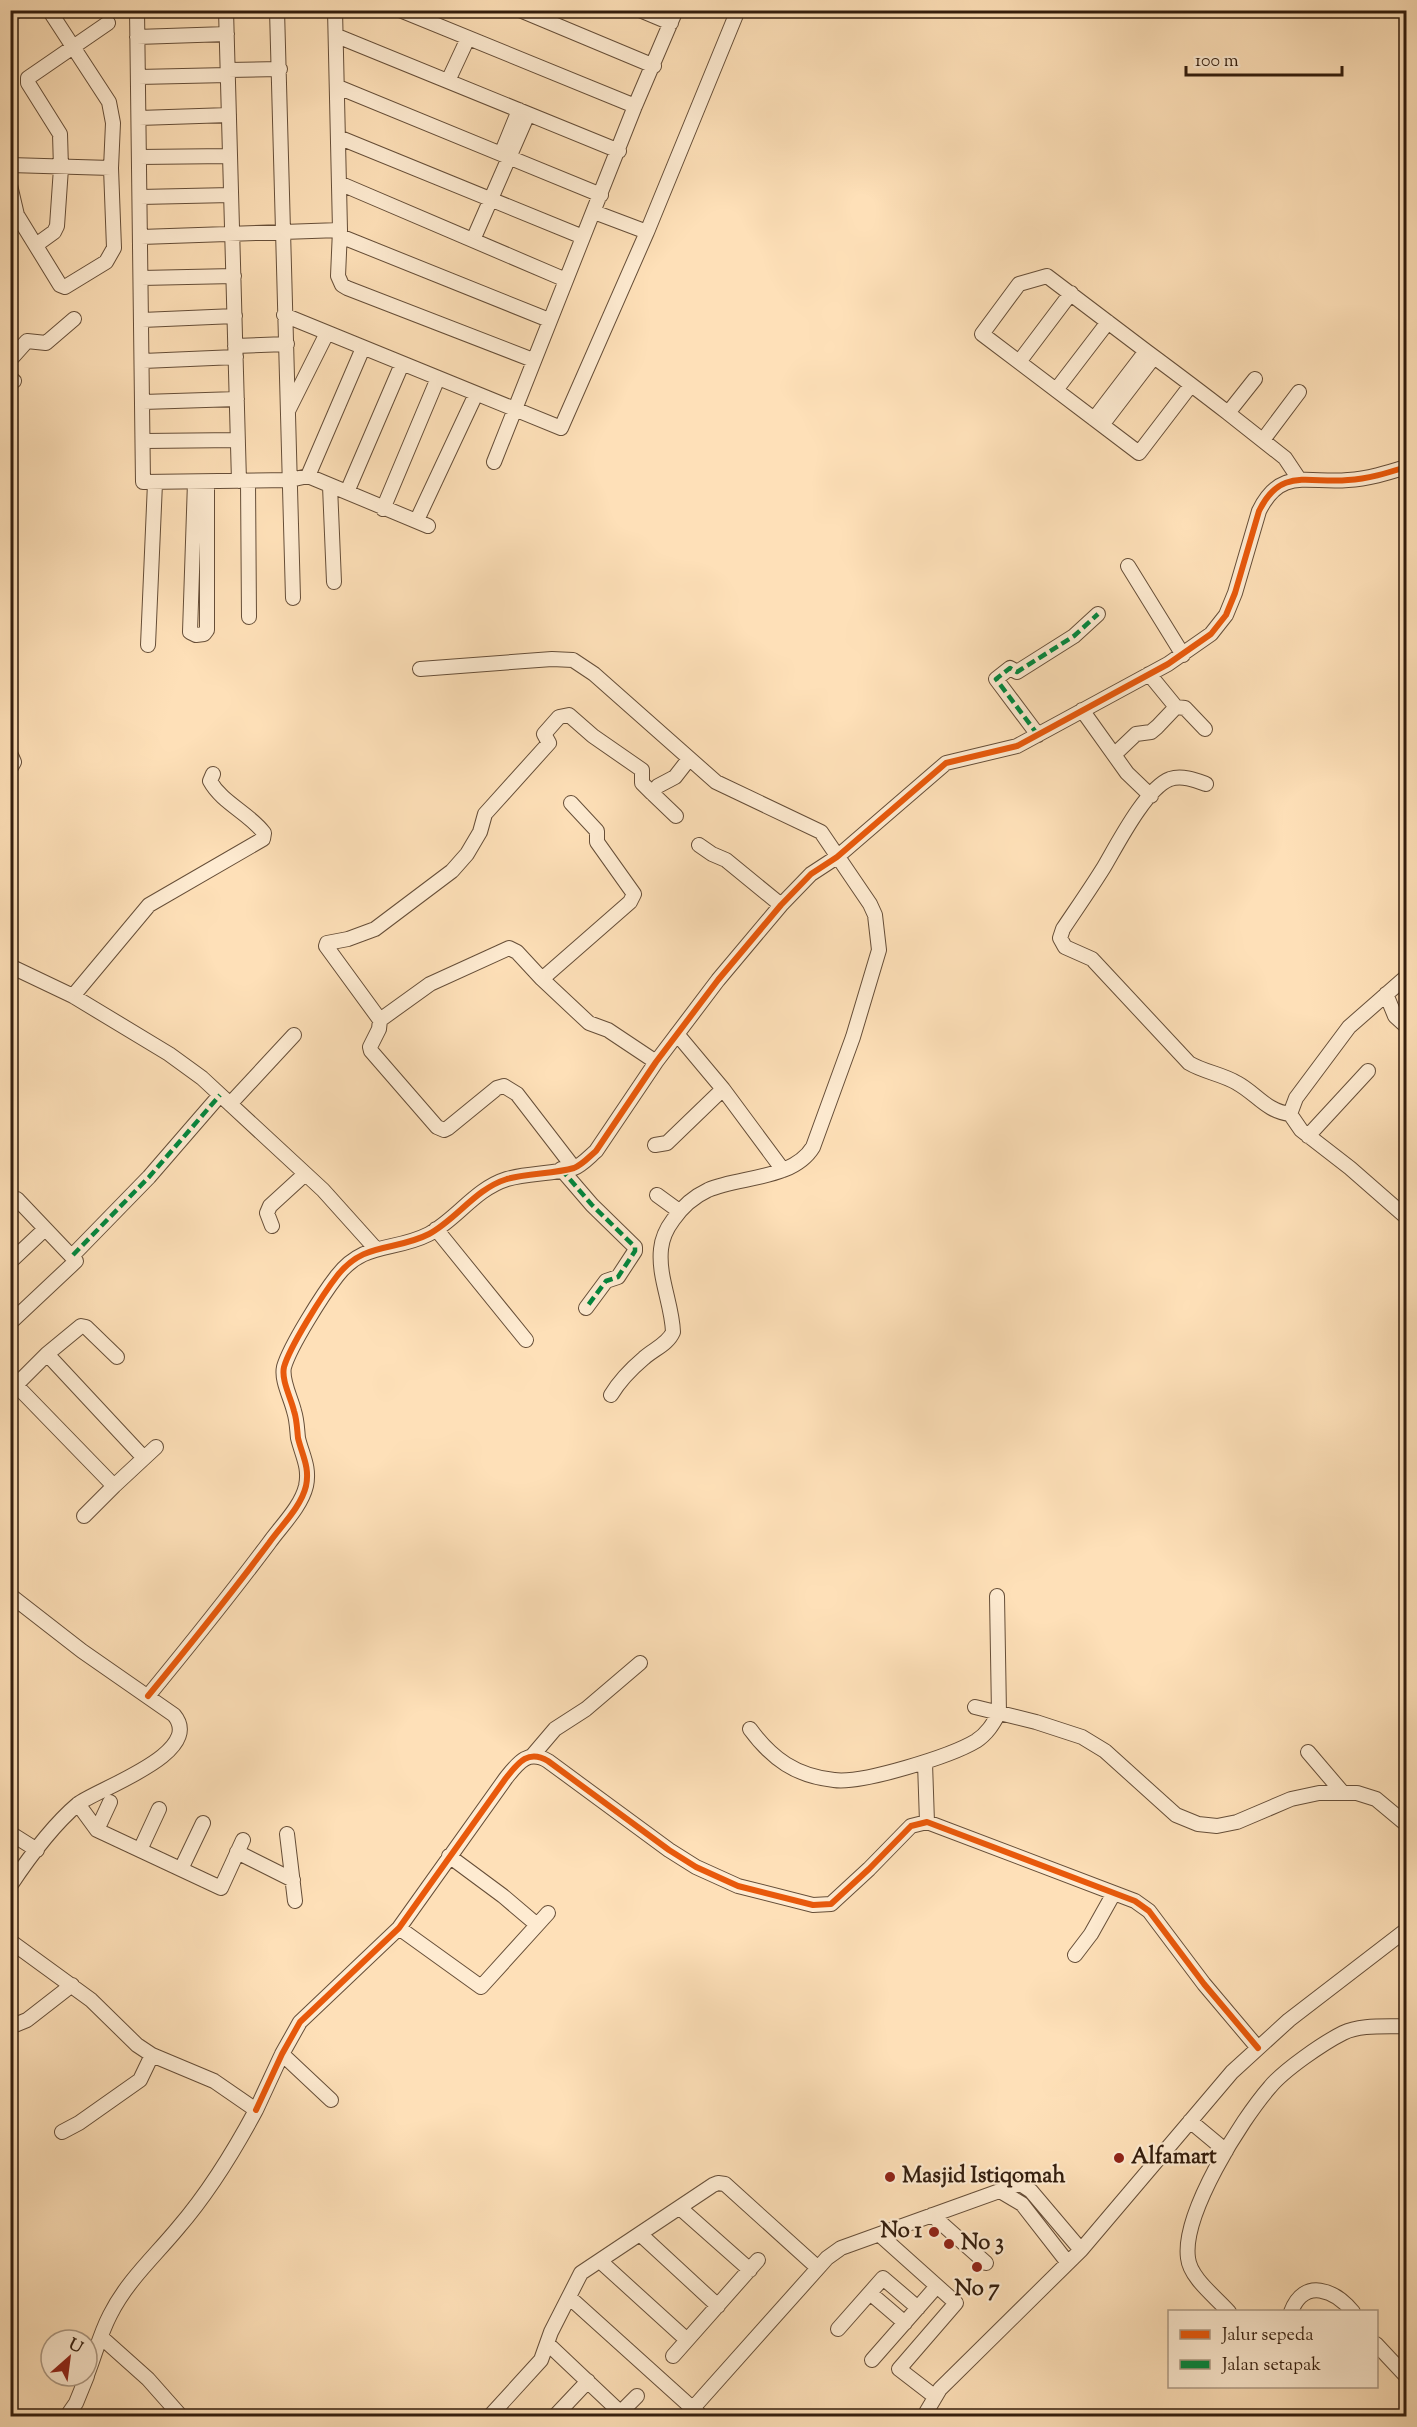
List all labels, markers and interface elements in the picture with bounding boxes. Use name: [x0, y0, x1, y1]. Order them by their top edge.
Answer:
scale bar: [1186, 39, 1342, 77]
text: 100 m: [1195, 49, 1239, 75]
place label: Alfamart: [1131, 2142, 1217, 2174]
marker: Alfamart: [1112, 2151, 1126, 2165]
place label: Masjid Istiqomah: [902, 2161, 1065, 2193]
marker: Masjid Istiqomah: [883, 2170, 897, 2184]
place label: No 1: [881, 2216, 923, 2248]
marker: No 1: [927, 2225, 941, 2239]
place label: No 3: [961, 2228, 1004, 2260]
marker: No 3: [942, 2237, 956, 2251]
marker: No 7: [970, 2260, 984, 2274]
place label: No 7: [955, 2274, 1000, 2306]
legend: [1168, 2310, 1378, 2388]
text: Jalur sepeda: [1221, 2323, 1313, 2349]
north arrow: [39, 2328, 99, 2388]
text: U: [64, 2334, 87, 2361]
text: Jalan setapak: [1221, 2353, 1321, 2379]

